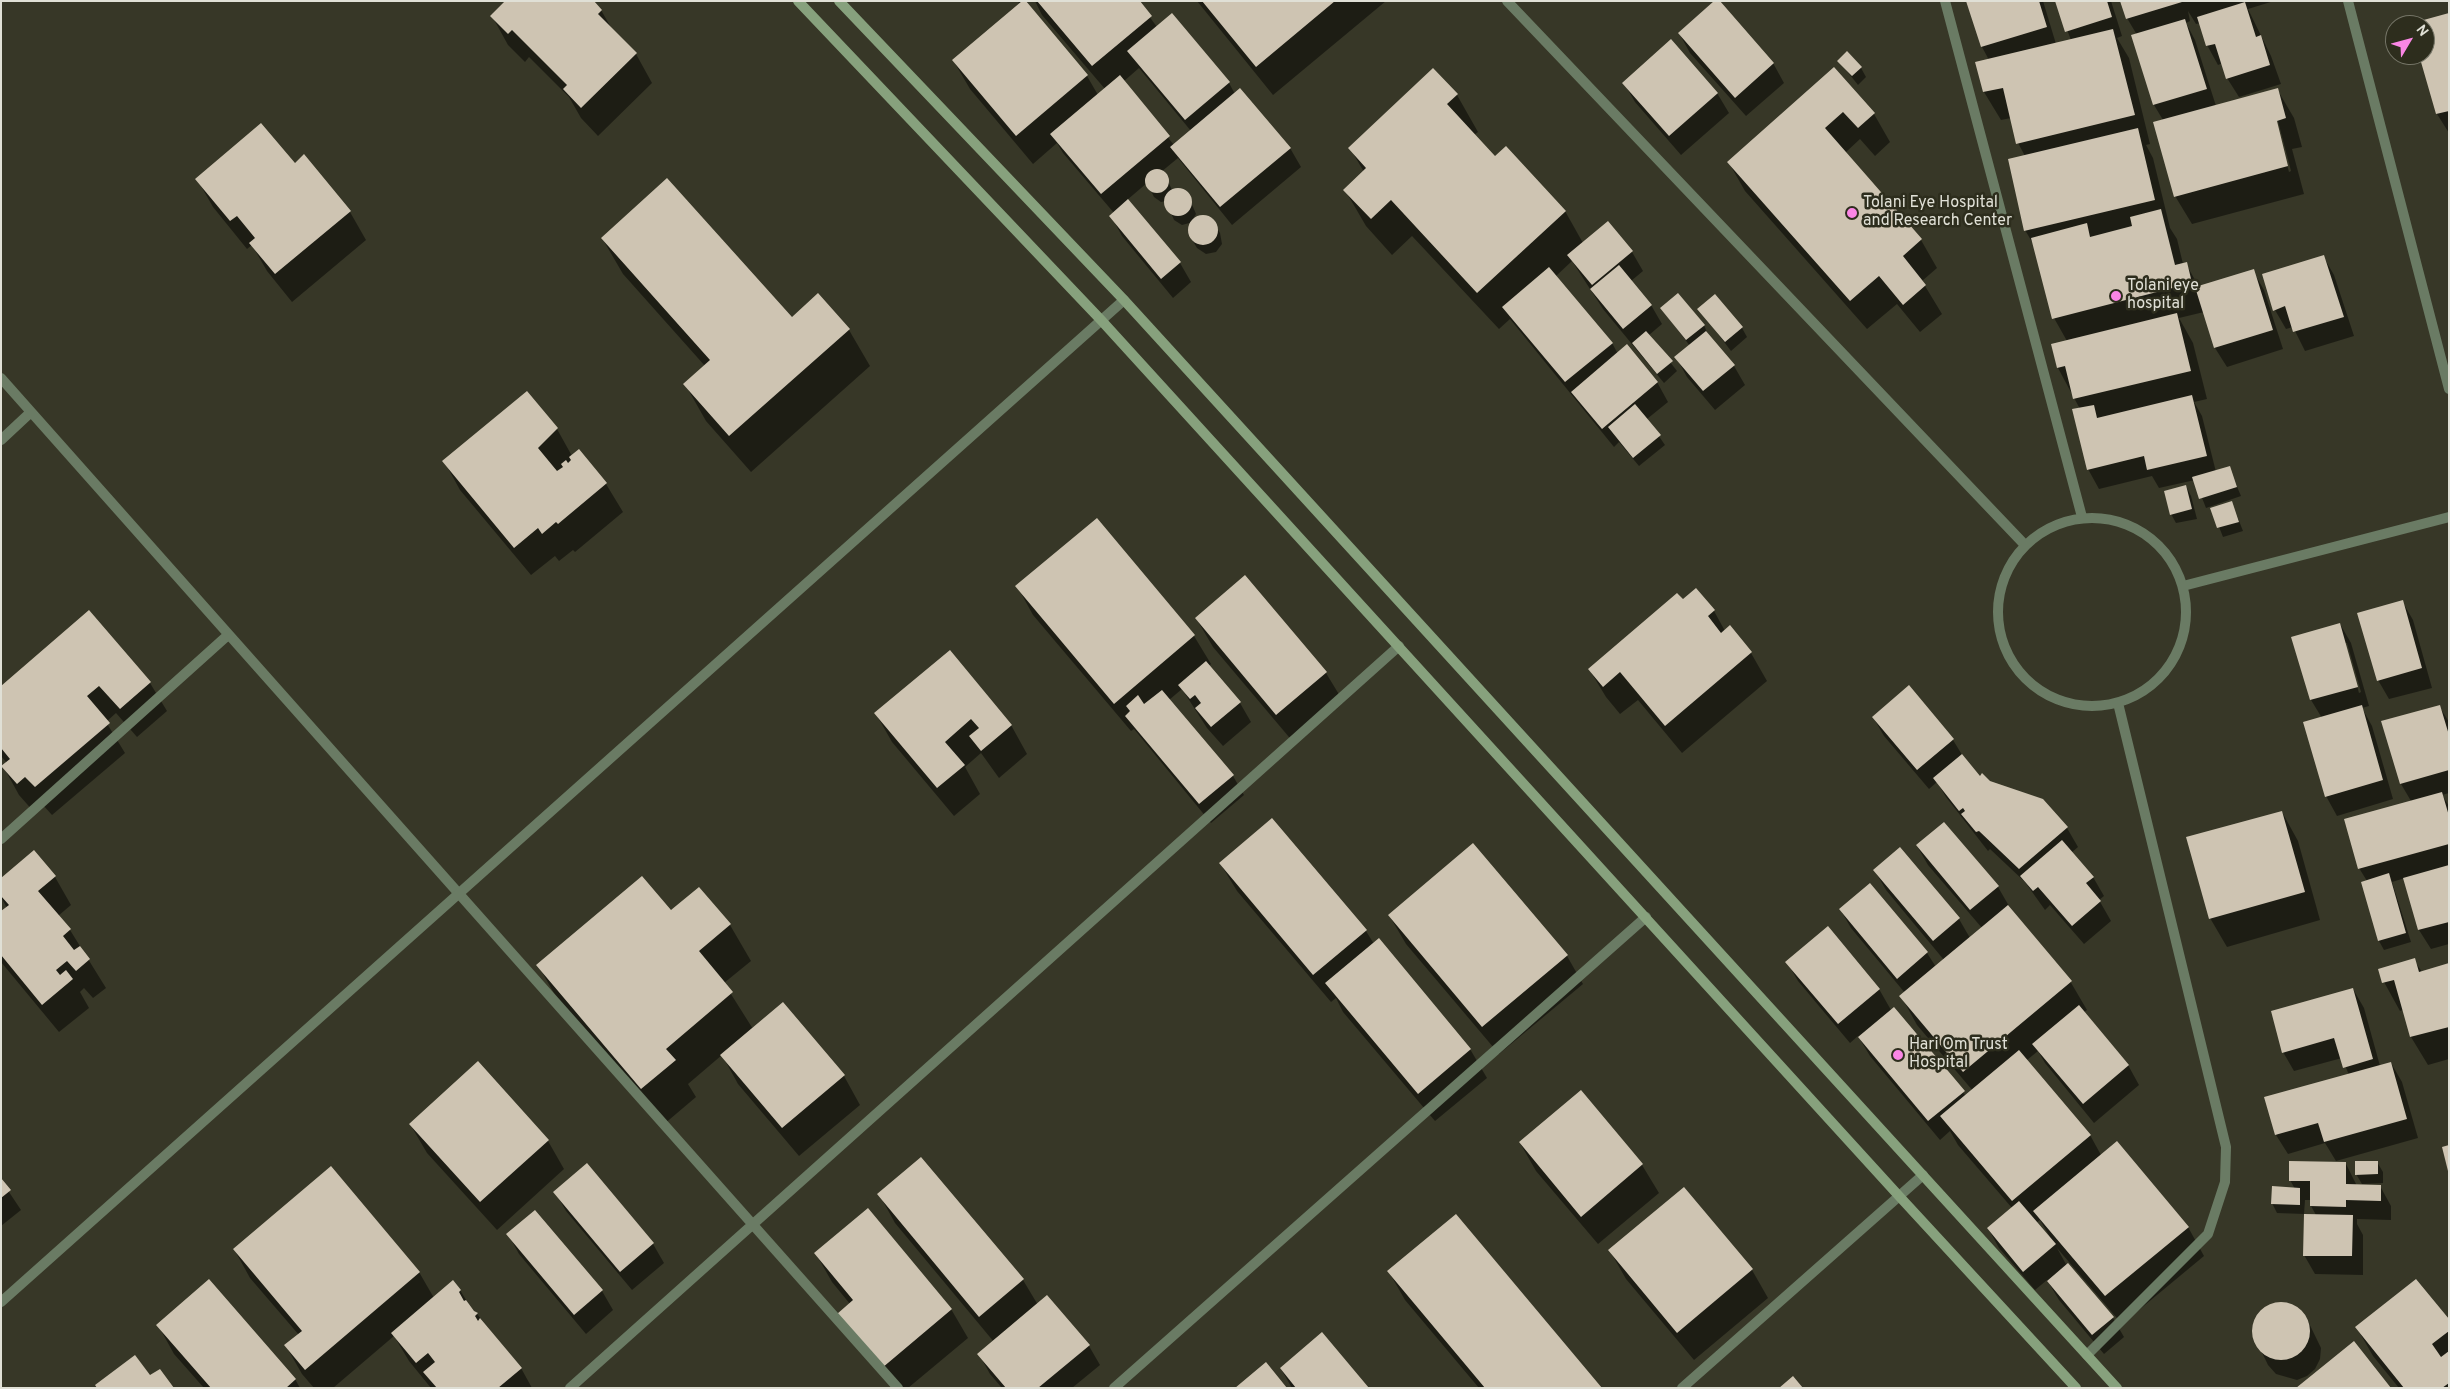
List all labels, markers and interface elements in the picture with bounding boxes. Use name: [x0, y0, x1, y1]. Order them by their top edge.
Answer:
north arrow: [2385, 15, 2435, 65]
text: N: [2412, 22, 2431, 40]
place label: Tolani Eye Hospital and Research Center: [1863, 194, 2012, 232]
marker: Tolani Eye Hospital and Research Center: [1845, 206, 1859, 220]
place label: Tolani eye hospital: [2127, 277, 2199, 315]
marker: Tolani eye hospital: [2109, 289, 2123, 303]
place label: Hari Om Trust Hospital: [1909, 1036, 2008, 1074]
marker: Hari Om Trust Hospital: [1891, 1048, 1905, 1062]

